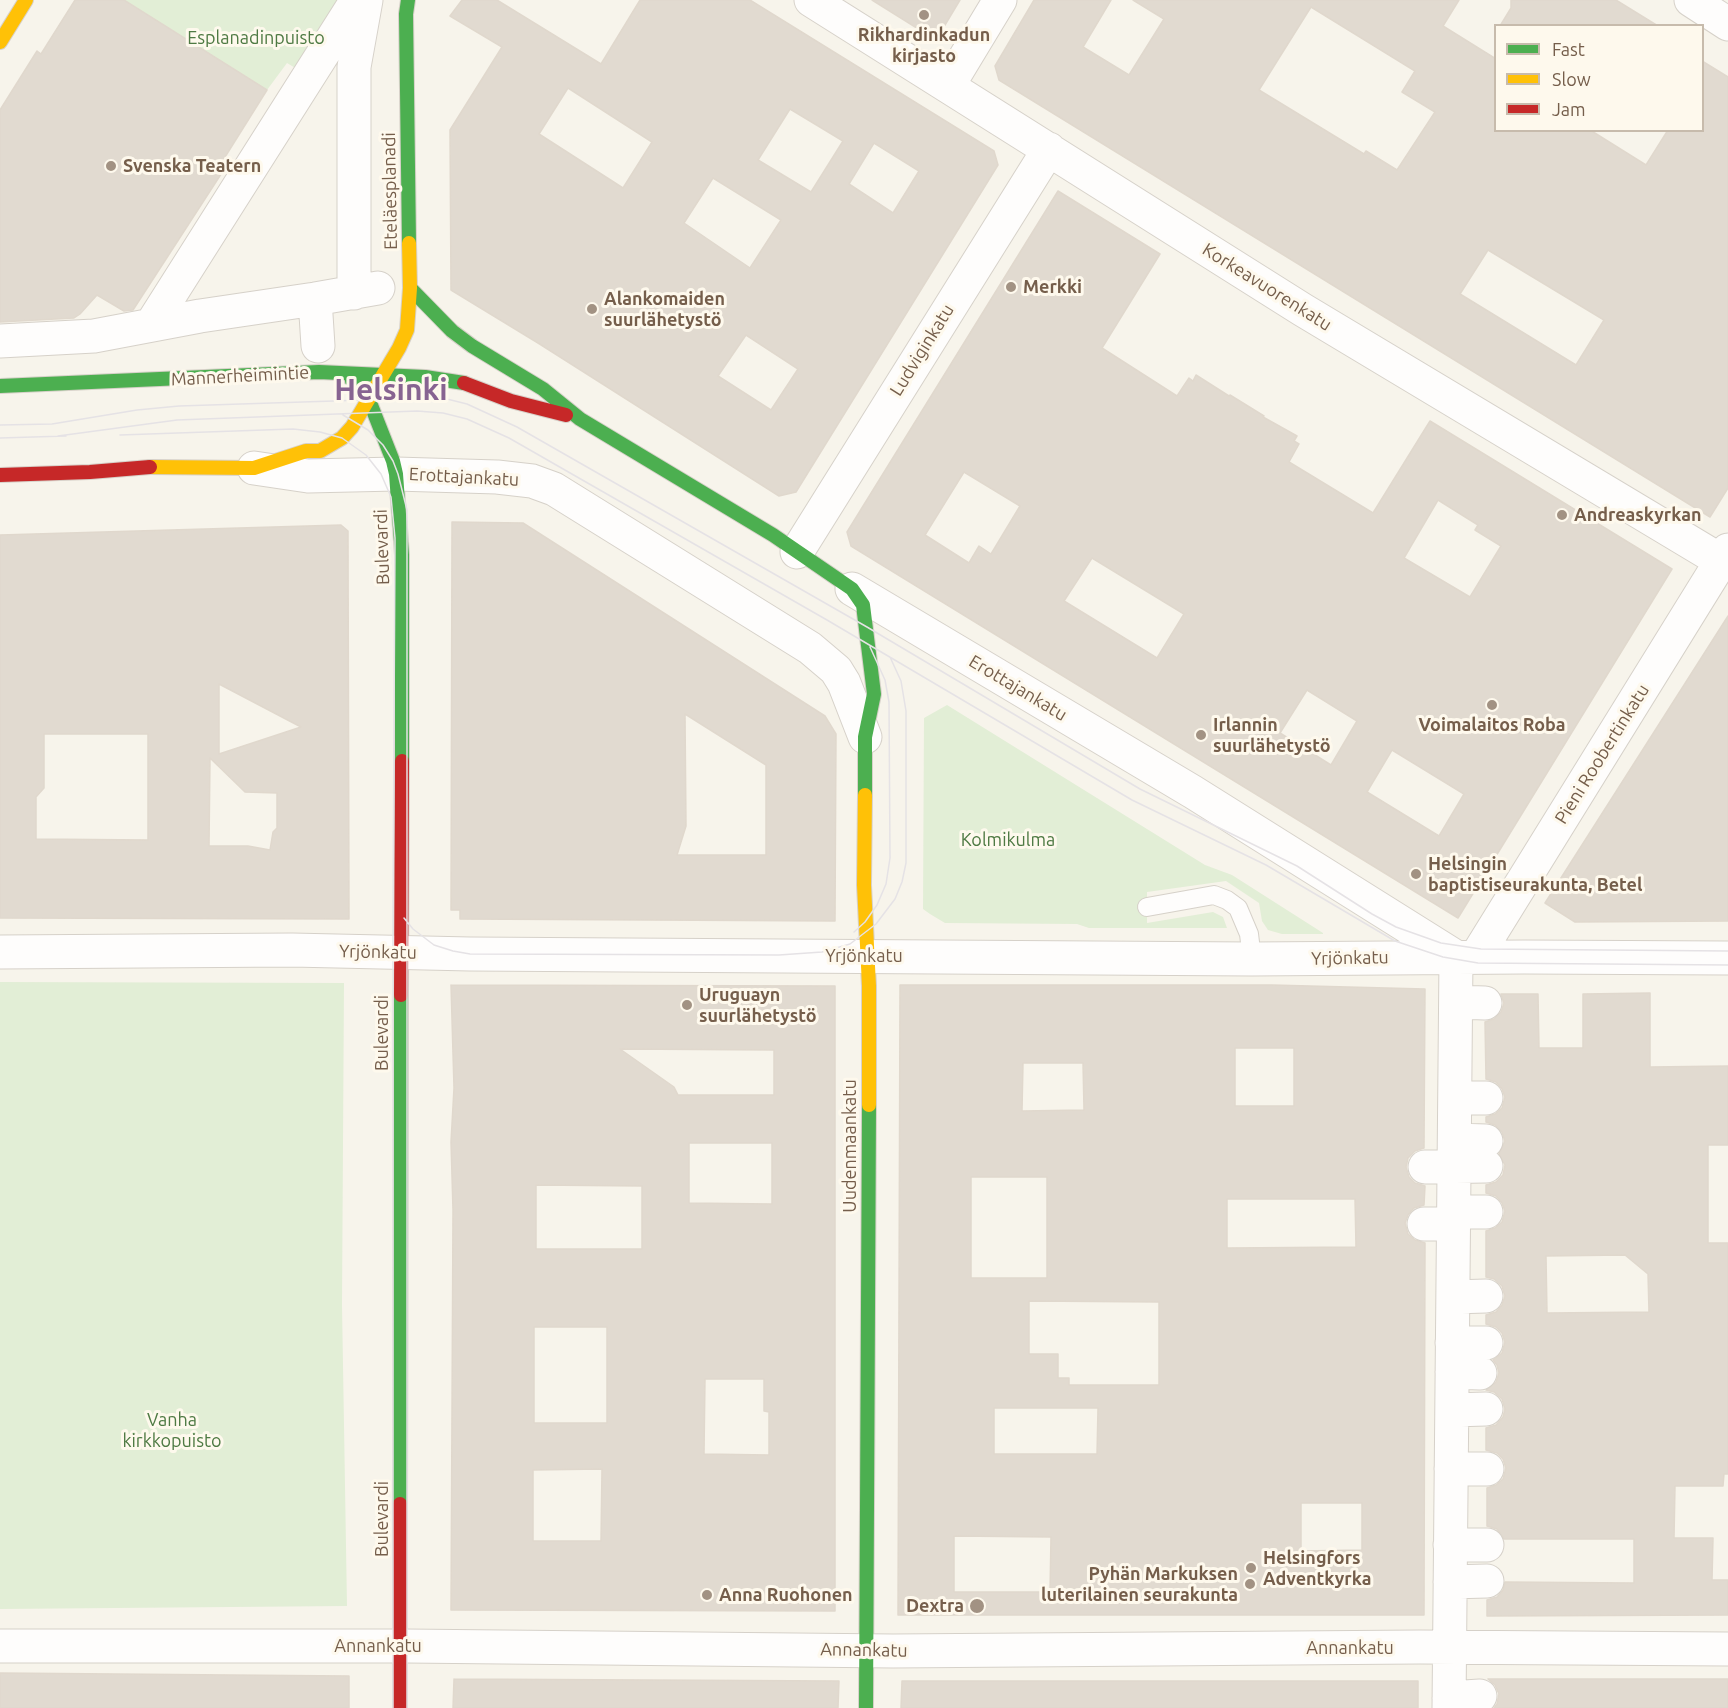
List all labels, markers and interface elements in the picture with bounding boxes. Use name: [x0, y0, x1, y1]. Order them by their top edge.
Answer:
marker: Rikhardinkadun kirjasto: [917, 8, 931, 22]
place label: Rikhardinkadun kirjasto: [858, 24, 990, 66]
legend: [1494, 24, 1704, 132]
park label: Esplanadinpuisto: [187, 27, 325, 49]
text: Fast: [1552, 39, 1585, 59]
text: Slow: [1552, 69, 1591, 89]
text: Jam: [1552, 99, 1586, 119]
street label: Eteläesplanadi: [378, 132, 402, 250]
place label: Svenska Teatern: [123, 155, 261, 177]
marker: Svenska Teatern: [104, 159, 118, 173]
street label: Korkeavuorenkatu: [1198, 239, 1336, 335]
place label: Merkki: [1023, 276, 1082, 298]
marker: Merkki: [1004, 280, 1018, 294]
place label: Alankomaiden suurlähetystö: [604, 288, 725, 330]
street label: Ludviginkatu: [885, 300, 959, 400]
marker: Alankomaiden suurlähetystö: [585, 302, 599, 316]
street label: Mannerheimintie: [170, 362, 310, 390]
district label: Helsinki: [334, 372, 448, 408]
street label: Erottajankatu: [408, 463, 520, 491]
place label: Andreaskyrkan: [1574, 504, 1701, 526]
marker: Andreaskyrkan: [1555, 508, 1569, 522]
street label: Bulevardi: [370, 509, 394, 585]
street label: Erottajankatu: [965, 650, 1071, 726]
street label: Pieni Roobertinkatu: [1550, 680, 1654, 828]
marker: Voimalaitos Roba: [1485, 698, 1499, 712]
place label: Irlannin suurlähetystö: [1213, 714, 1331, 756]
place label: Voimalaitos Roba: [1418, 714, 1566, 736]
marker: Irlannin suurlähetystö: [1194, 728, 1208, 742]
park label: Kolmikulma: [961, 829, 1055, 851]
place label: Helsingin baptistiseurakunta, Betel: [1428, 853, 1642, 896]
marker: Helsingin baptistiseurakunta, Betel: [1409, 867, 1423, 881]
street label: Yrjönkatu: [339, 941, 417, 963]
street label: Yrjönkatu: [825, 945, 903, 967]
street label: Yrjönkatu: [1311, 947, 1389, 969]
place label: Uruguayn suurlähetystö: [699, 984, 817, 1026]
street label: Bulevardi: [371, 995, 393, 1071]
marker: Uruguayn suurlähetystö: [680, 998, 694, 1012]
street label: Uudenmaankatu: [839, 1079, 861, 1213]
park label: Vanha kirkkopuisto: [122, 1409, 222, 1452]
street label: Bulevardi: [371, 1481, 393, 1557]
place label: Helsingfors Adventkyrka: [1263, 1547, 1371, 1590]
marker: Helsingfors Adventkyrka: [1244, 1561, 1258, 1575]
place label: Pyhän Markuksen luterilainen seurakunta: [1041, 1563, 1238, 1606]
marker: Pyhän Markuksen luterilainen seurakunta: [1243, 1577, 1257, 1591]
place label: Anna Ruohonen: [719, 1584, 853, 1606]
marker: Anna Ruohonen: [700, 1588, 714, 1602]
place label: Dextra: [906, 1595, 964, 1617]
marker: Dextra: [968, 1597, 986, 1615]
street label: Annankatu: [334, 1635, 422, 1657]
street label: Annankatu: [1306, 1637, 1394, 1659]
street label: Annankatu: [820, 1638, 908, 1662]

